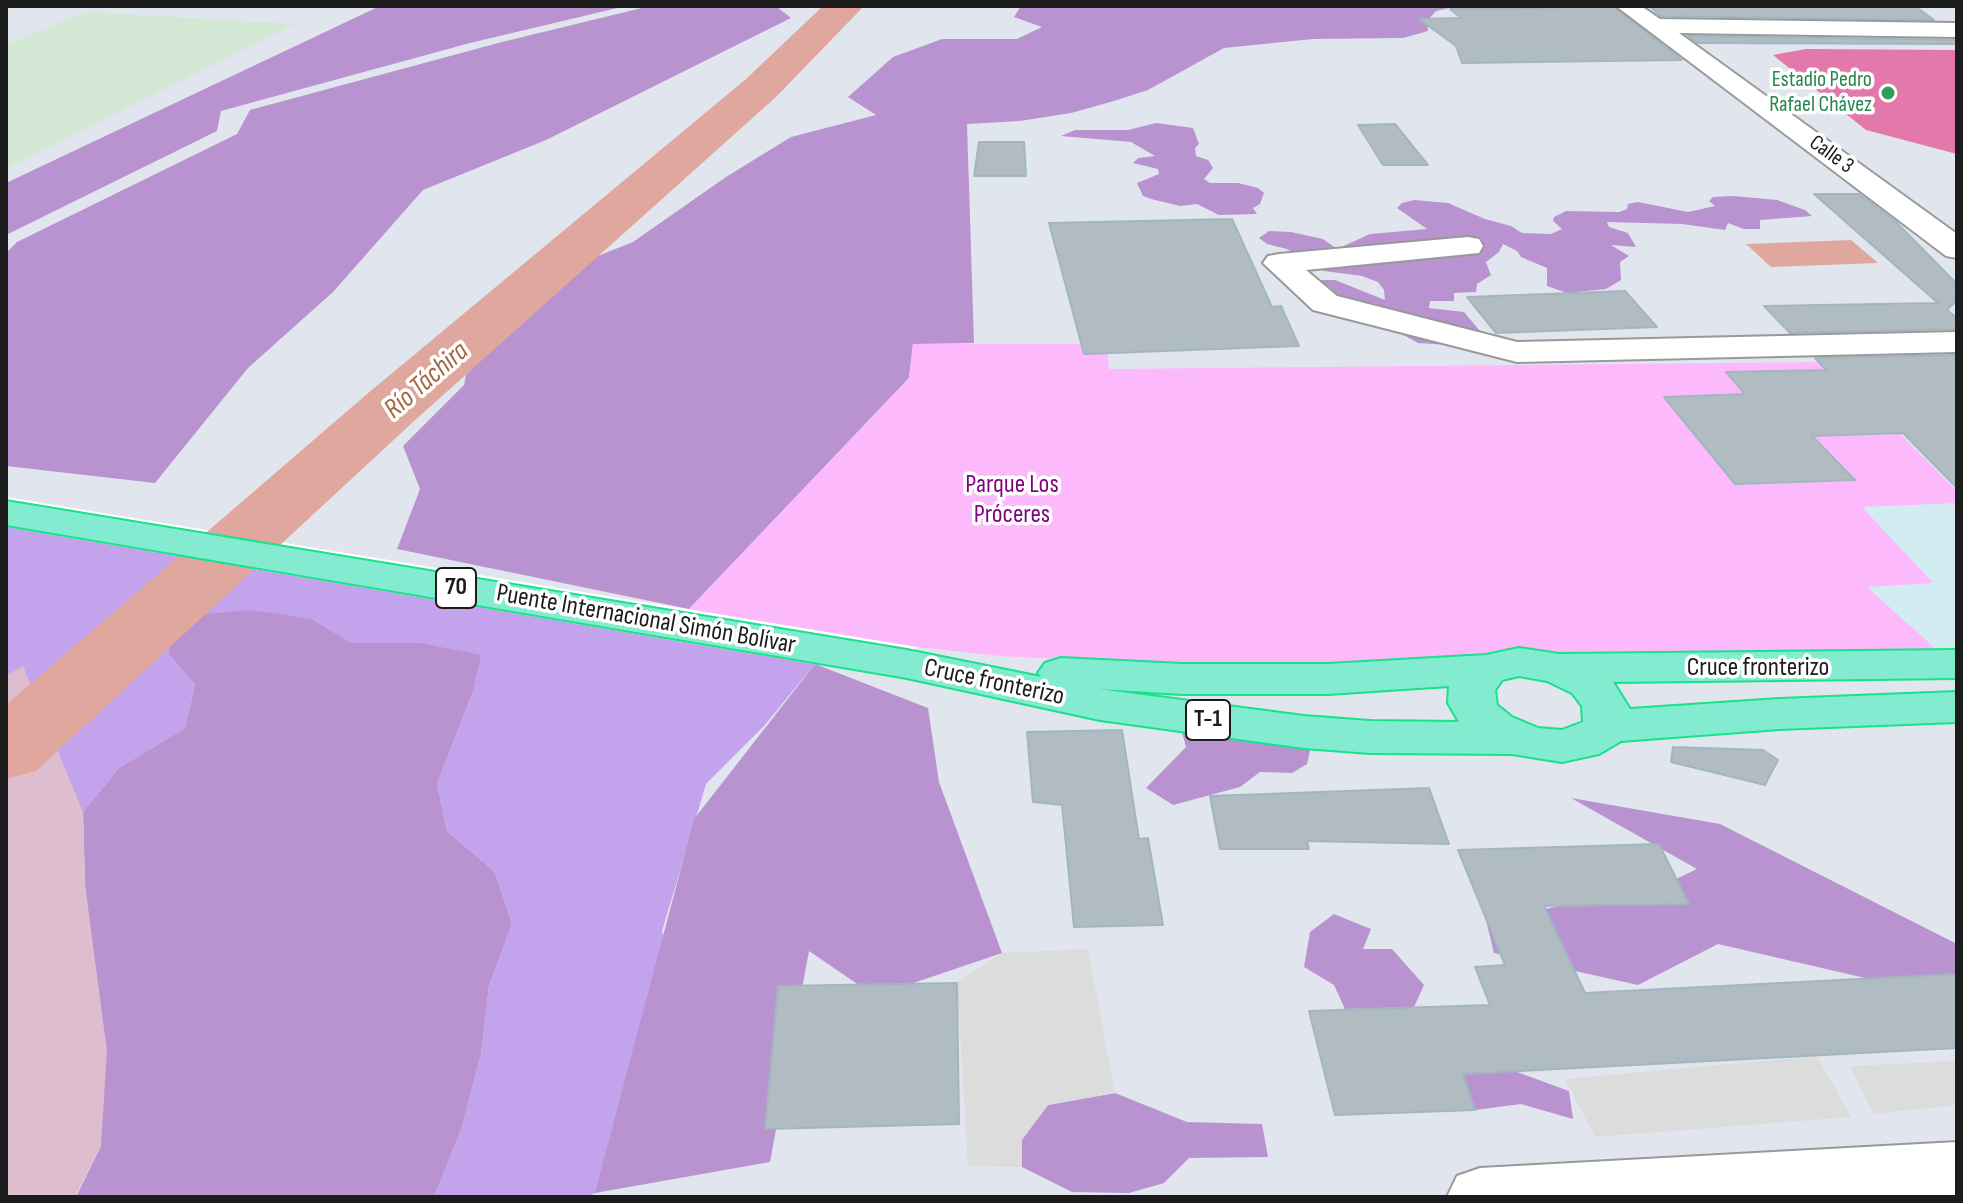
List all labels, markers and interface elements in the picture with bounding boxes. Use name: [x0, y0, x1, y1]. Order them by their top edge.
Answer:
place label: Estadio Pedro Rafael Chávez: [1769, 67, 1872, 118]
marker: Estadio Pedro Rafael Chávez: [1879, 84, 1897, 102]
street label: Calle 3: [1804, 130, 1858, 180]
water label: Río Táchira: [378, 335, 476, 427]
park label: Parque Los Próceres: [965, 469, 1059, 530]
road number: 70: [436, 568, 476, 608]
street label: Puente Internacional Simón Bolívar: [494, 578, 798, 662]
street label: Cruce fronterizo: [1687, 652, 1829, 684]
street label: Cruce fronterizo: [921, 653, 1067, 713]
road number: T-1: [1186, 700, 1230, 740]

